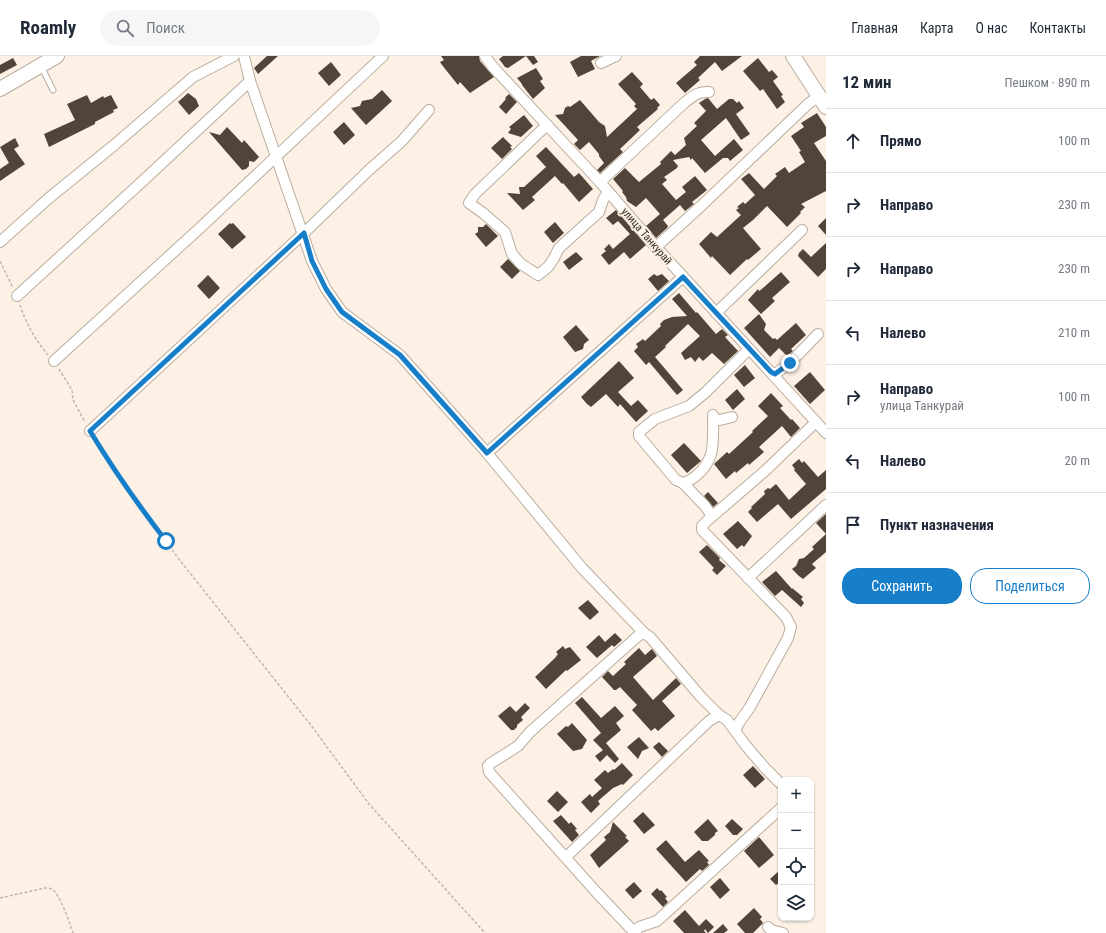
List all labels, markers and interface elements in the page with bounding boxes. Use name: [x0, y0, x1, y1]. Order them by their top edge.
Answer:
search box: [100, 10, 380, 46]
text: Roamly: [20, 16, 76, 39]
icon: search: [114, 17, 136, 39]
text: Поиск: [146, 19, 185, 37]
text: Главная: [851, 20, 898, 36]
text: Карта: [920, 20, 953, 36]
text: О нас: [975, 20, 1007, 36]
text: Контакты: [1029, 20, 1086, 36]
text: 12 мин: [842, 72, 891, 92]
text: Пешком · 890 m: [1004, 75, 1090, 90]
icon: ahead: [842, 130, 864, 152]
text: Прямо: [880, 132, 921, 150]
text: 100 m: [1058, 133, 1090, 148]
icon: right: [842, 194, 864, 216]
text: Направо: [880, 196, 933, 214]
text: 230 m: [1058, 197, 1090, 212]
street label: улица Танкурай: [618, 205, 675, 267]
icon: right: [842, 258, 864, 280]
text: Направо: [880, 260, 933, 278]
text: 230 m: [1058, 261, 1090, 276]
icon: left: [842, 322, 864, 344]
text: Налево: [880, 324, 926, 342]
text: 210 m: [1058, 325, 1090, 340]
route end: [781, 354, 799, 372]
text: Направо: [880, 380, 933, 398]
icon: right: [842, 386, 864, 408]
text: 100 m: [1058, 389, 1090, 404]
text: улица Танкурай: [880, 398, 964, 413]
icon: left: [842, 450, 864, 472]
text: Налево: [880, 452, 926, 470]
text: 20 m: [1064, 453, 1090, 468]
icon: arrive: [842, 514, 864, 536]
text: Пункт назначения: [880, 516, 994, 534]
route start: [157, 532, 175, 550]
button: Сохранить: [842, 568, 962, 604]
button: Поделиться: [970, 568, 1090, 604]
map controls: [778, 777, 814, 921]
button: +: [778, 777, 814, 813]
button: −: [778, 813, 814, 849]
button: locate: [778, 849, 814, 885]
button: layers: [778, 885, 814, 921]

